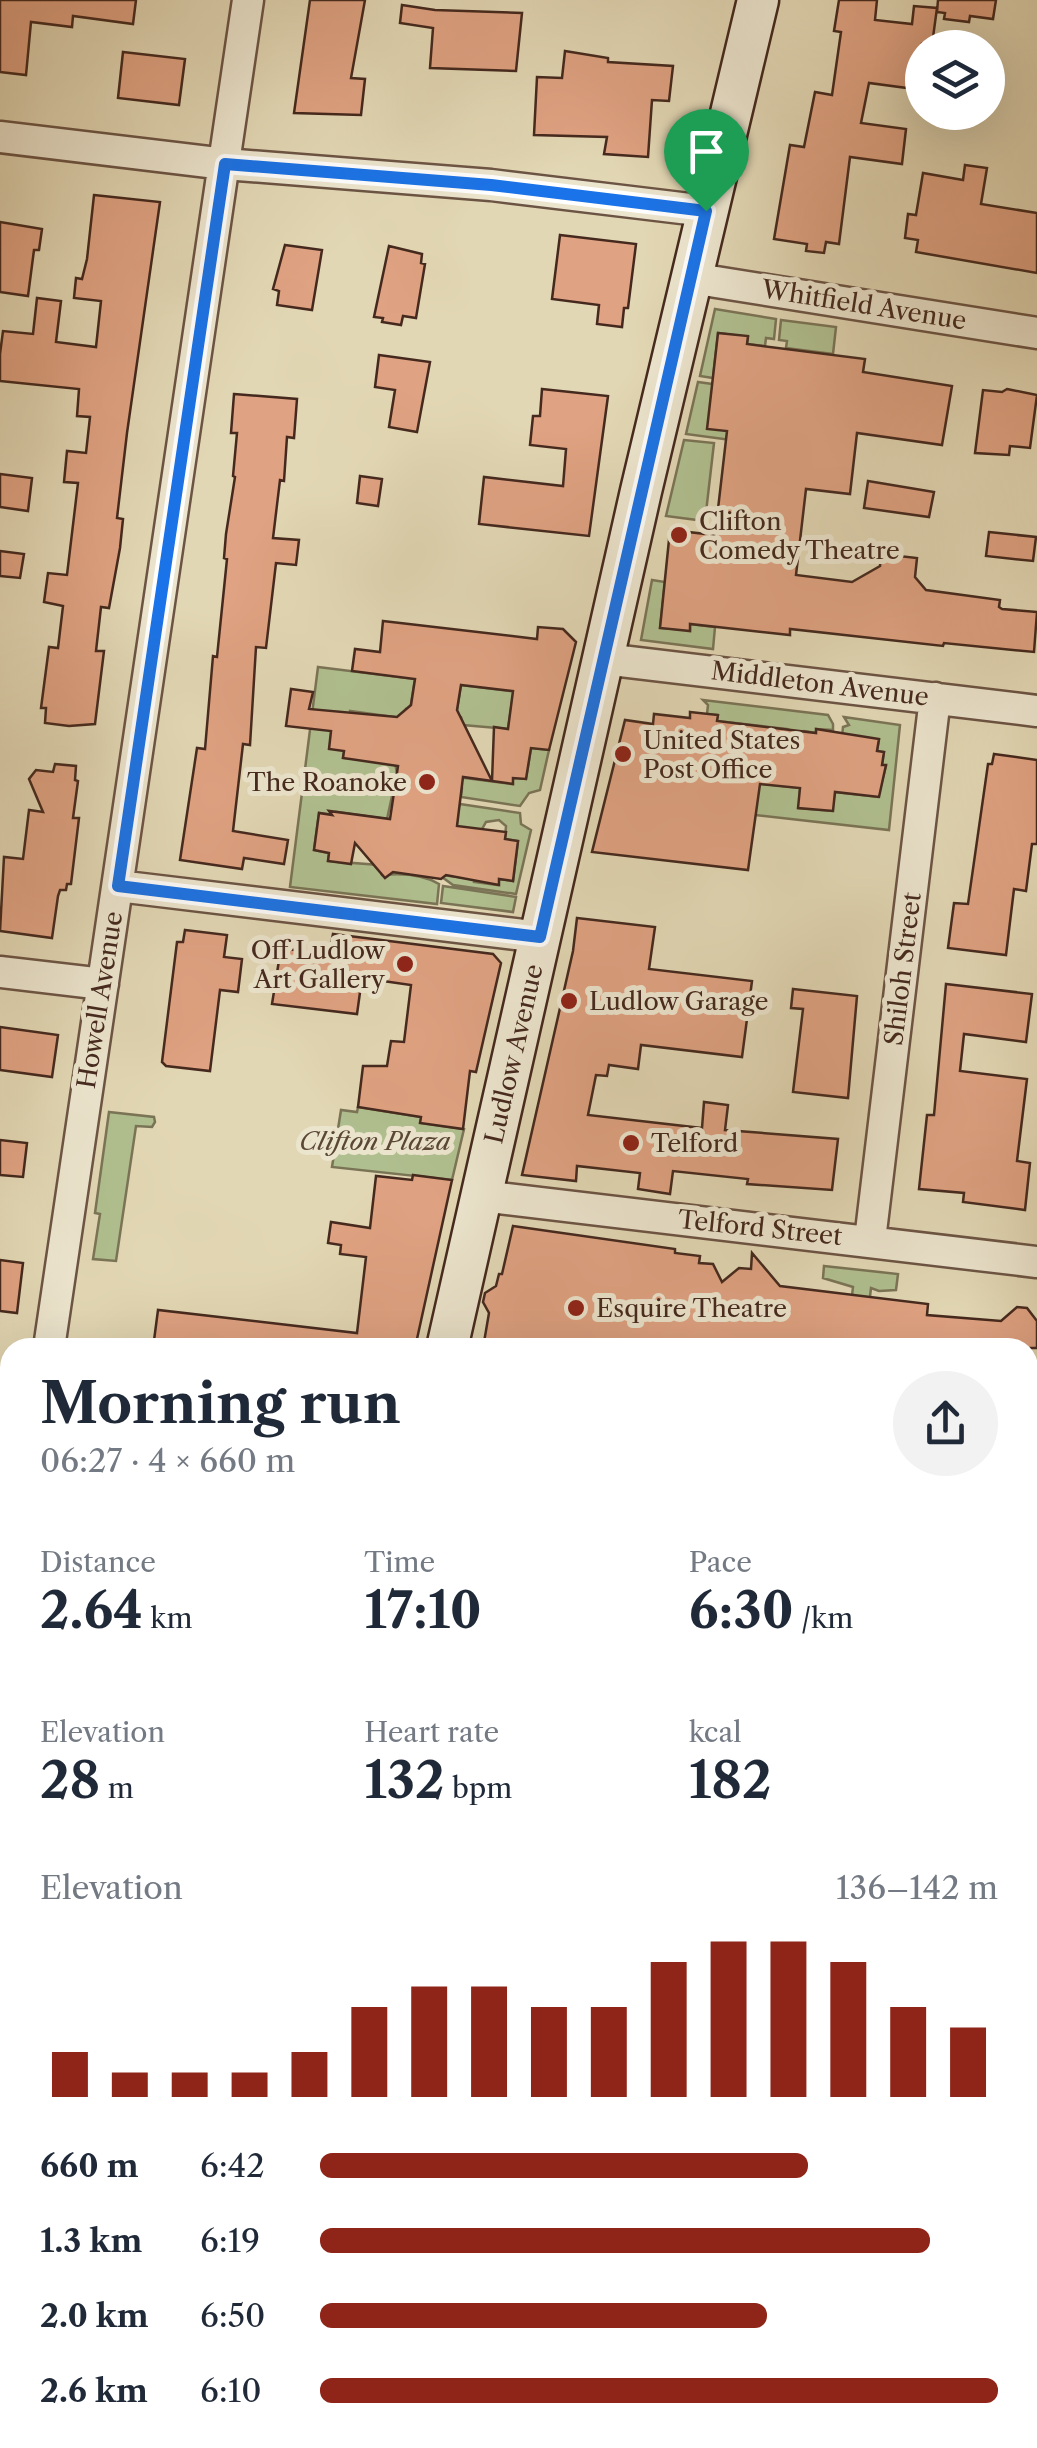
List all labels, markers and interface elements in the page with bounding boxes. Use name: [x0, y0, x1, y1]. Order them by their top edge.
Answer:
map controls: [905, 30, 1005, 130]
button: layers: [905, 30, 1005, 130]
pin: [664, 109, 749, 212]
icon: arrive: [679, 124, 734, 179]
street label: Whitfield Avenue: [758, 273, 969, 337]
place label: Clifton Comedy Theatre: [699, 506, 900, 566]
marker: Clifton Comedy Theatre: [668, 524, 690, 546]
street label: Middleton Avenue: [709, 655, 931, 713]
place label: United States Post Office: [643, 725, 800, 785]
marker: United States Post Office: [612, 743, 634, 765]
place label: The Roanoke: [247, 767, 407, 798]
marker: The Roanoke: [416, 771, 438, 793]
street label: Shiloh Street: [878, 890, 928, 1047]
street label: Howell Avenue: [71, 909, 129, 1091]
place label: Off Ludlow Art Gallery: [251, 935, 386, 995]
marker: Off Ludlow Art Gallery: [394, 953, 416, 975]
street label: Ludlow Avenue: [478, 961, 550, 1147]
place label: Ludlow Garage: [589, 986, 769, 1017]
marker: Ludlow Garage: [558, 990, 580, 1012]
park label: Clifton Plaza: [299, 1126, 451, 1157]
place label: Telford: [651, 1128, 738, 1159]
marker: Telford: [620, 1132, 642, 1154]
street label: Telford Street: [677, 1204, 844, 1252]
place label: Esquire Theatre: [596, 1293, 787, 1324]
marker: Esquire Theatre: [565, 1297, 587, 1319]
text: Morning run: [40, 1370, 401, 1437]
button: share: [893, 1371, 998, 1476]
text: 06:27 · 4 × 660 m: [40, 1441, 295, 1480]
text: Distance: [40, 1545, 156, 1579]
text: Time: [364, 1545, 435, 1579]
text: Pace: [689, 1545, 752, 1579]
text: 2.64: [40, 1579, 143, 1641]
text: 17:10: [364, 1579, 482, 1641]
text: 6:30: [689, 1579, 793, 1641]
text: km: [143, 1601, 193, 1635]
text: /km: [793, 1601, 853, 1635]
text: Elevation: [40, 1715, 165, 1749]
text: Heart rate: [364, 1715, 499, 1749]
text: kcal: [689, 1715, 742, 1749]
text: 28: [40, 1749, 100, 1811]
text: 132: [364, 1749, 445, 1811]
text: 182: [689, 1749, 771, 1811]
text: m: [100, 1771, 134, 1805]
text: bpm: [445, 1771, 512, 1805]
text: Elevation: [40, 1868, 183, 1907]
text: 136–142 m: [836, 1868, 998, 1907]
text: 660 m: [40, 2146, 139, 2185]
text: 6:42: [200, 2146, 265, 2185]
text: 1.3 km: [40, 2221, 142, 2260]
text: 6:19: [200, 2221, 260, 2260]
text: 2.0 km: [40, 2296, 149, 2335]
text: 6:50: [200, 2296, 265, 2335]
text: 2.6 km: [40, 2371, 148, 2410]
text: 6:10: [200, 2371, 261, 2410]

